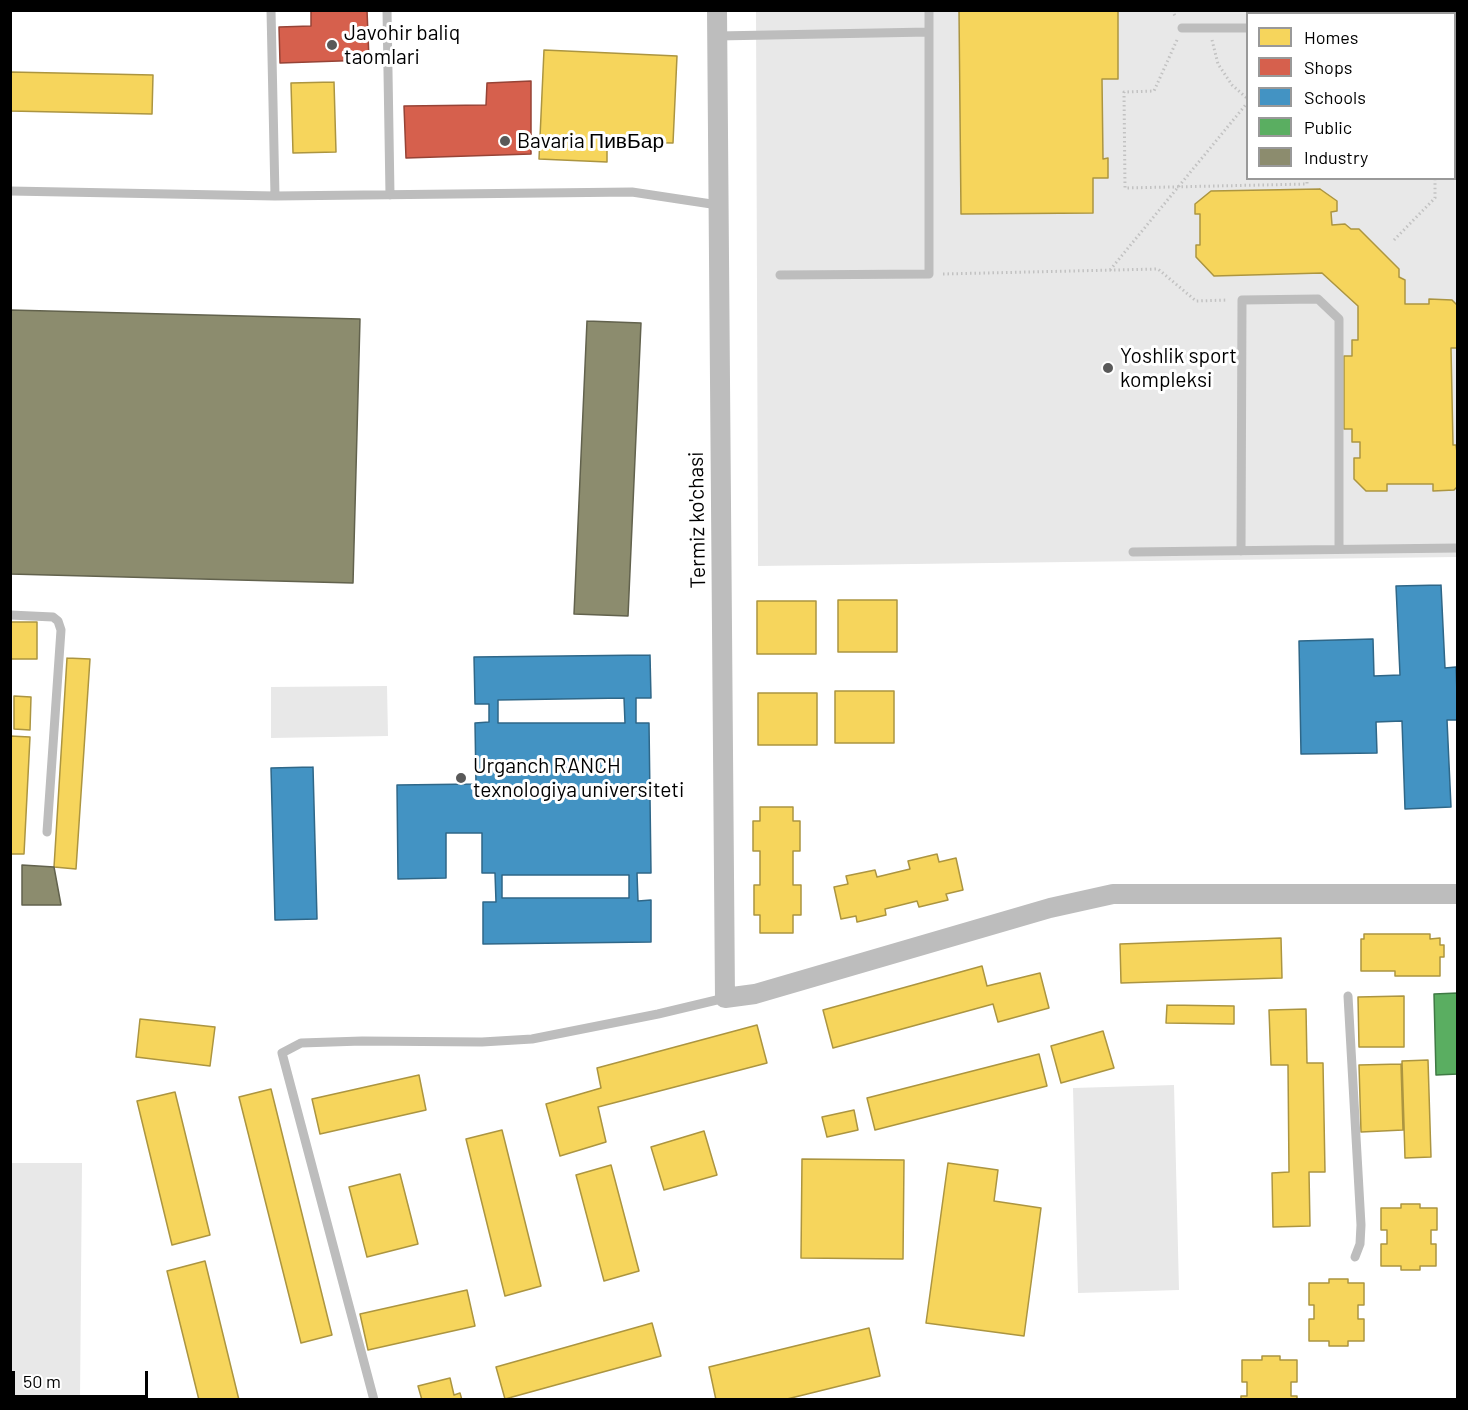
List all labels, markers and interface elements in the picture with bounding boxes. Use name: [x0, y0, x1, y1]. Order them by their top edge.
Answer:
legend: [1246, 12, 1456, 180]
place label: Javohir baliq taomlari: [344, 20, 460, 70]
text: Homes: [1304, 26, 1358, 48]
marker: Javohir baliq taomlari: [325, 38, 339, 52]
text: Shops: [1304, 56, 1353, 78]
text: Schools: [1304, 86, 1366, 108]
text: Public: [1304, 116, 1352, 138]
place label: Bavaria ПивБар: [517, 128, 664, 154]
marker: Bavaria ПивБар: [498, 134, 512, 148]
text: Industry: [1304, 146, 1368, 168]
place label: Yoshlik sport kompleksi: [1120, 343, 1237, 393]
marker: Yoshlik sport kompleksi: [1101, 361, 1115, 375]
street label: Termiz ko'chasi: [683, 451, 711, 589]
place label: Urganch RANCH texnologiya universiteti: [473, 753, 684, 803]
marker: Urganch RANCH texnologiya universiteti: [454, 771, 468, 785]
scale bar: [15, 1359, 152, 1397]
text: 50 m: [23, 1370, 61, 1392]

